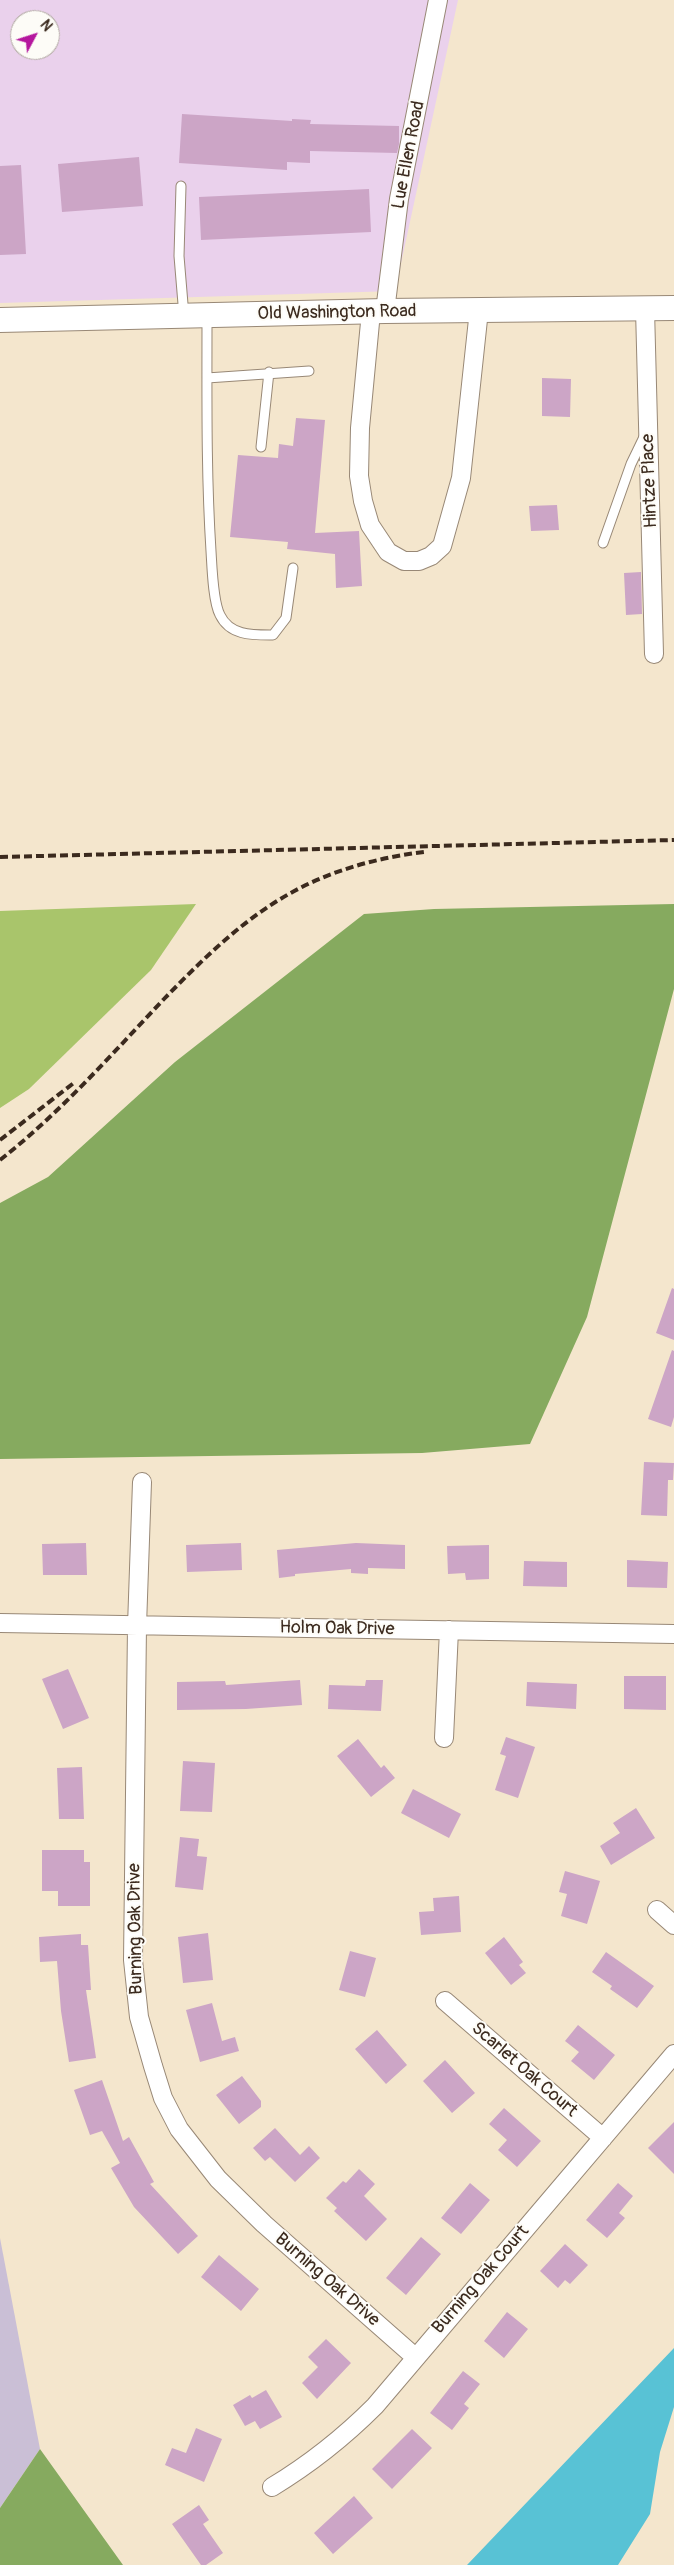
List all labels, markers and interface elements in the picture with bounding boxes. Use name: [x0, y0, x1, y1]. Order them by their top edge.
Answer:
north arrow: [10, 10, 60, 60]
text: N: [37, 17, 56, 35]
street label: Lue Ellen Road: [388, 99, 430, 211]
street label: Old Washington Road: [257, 301, 417, 325]
street label: Hintze Place: [638, 433, 662, 529]
street label: Holm Oak Drive: [279, 1617, 395, 1641]
street label: Burning Oak Drive: [124, 1863, 148, 1995]
street label: Scarlet Oak Court: [467, 2018, 581, 2122]
street label: Burning Oak Court: [428, 2221, 534, 2339]
street label: Burning Oak Drive: [270, 2229, 384, 2331]

